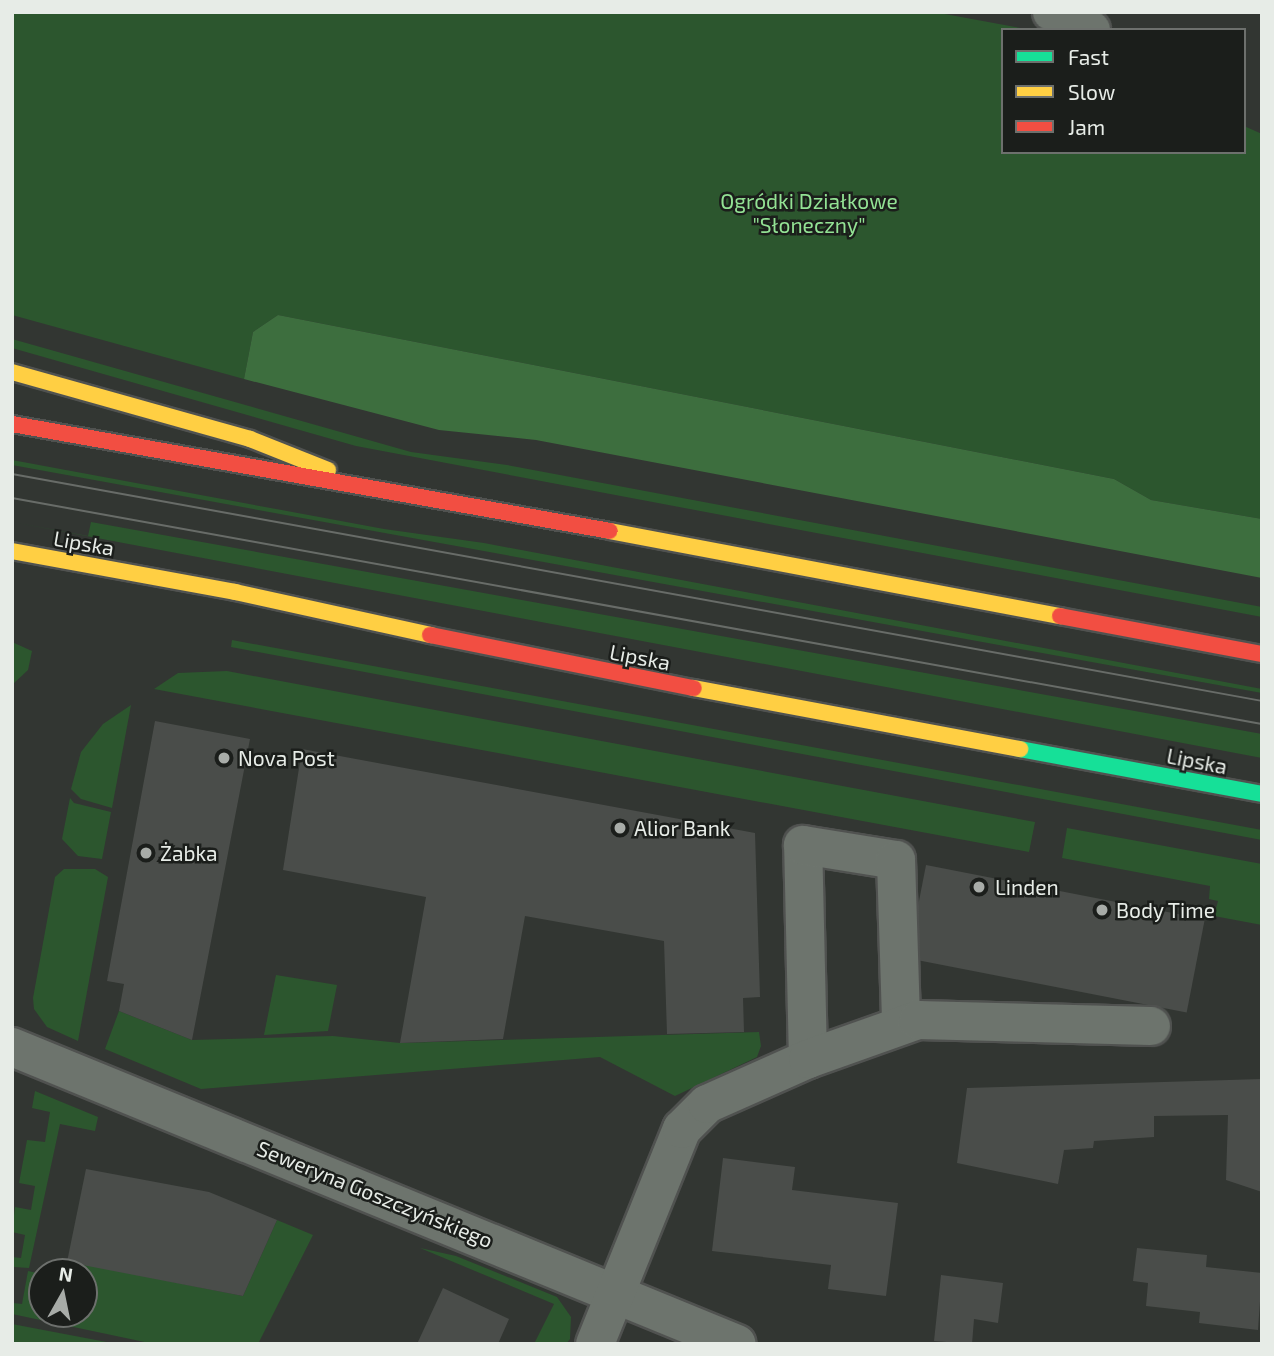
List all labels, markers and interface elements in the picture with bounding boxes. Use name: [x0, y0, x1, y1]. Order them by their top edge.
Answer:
legend: [1001, 28, 1246, 154]
text: Fast: [1068, 44, 1109, 69]
text: Slow: [1068, 79, 1115, 104]
text: Jam: [1068, 114, 1105, 139]
park label: Ogródki Działkowe "Słoneczny": [720, 188, 898, 238]
street label: Lipska: [52, 525, 116, 561]
street label: Lipska: [608, 639, 672, 675]
street label: Lipska: [1165, 743, 1229, 779]
place label: Nova Post: [238, 745, 335, 771]
marker: Nova Post: [216, 750, 232, 766]
place label: Alior Bank: [634, 815, 731, 841]
marker: Alior Bank: [612, 820, 628, 836]
place label: Żabka: [160, 840, 218, 866]
marker: Żabka: [138, 845, 154, 861]
place label: Linden: [995, 874, 1059, 900]
marker: Linden: [969, 877, 989, 897]
place label: Body Time: [1116, 897, 1216, 923]
marker: Body Time: [1094, 902, 1110, 918]
street label: Seweryna Goszczyńskiego: [254, 1135, 496, 1253]
north arrow: [28, 1258, 98, 1328]
text: N: [57, 1261, 75, 1286]

